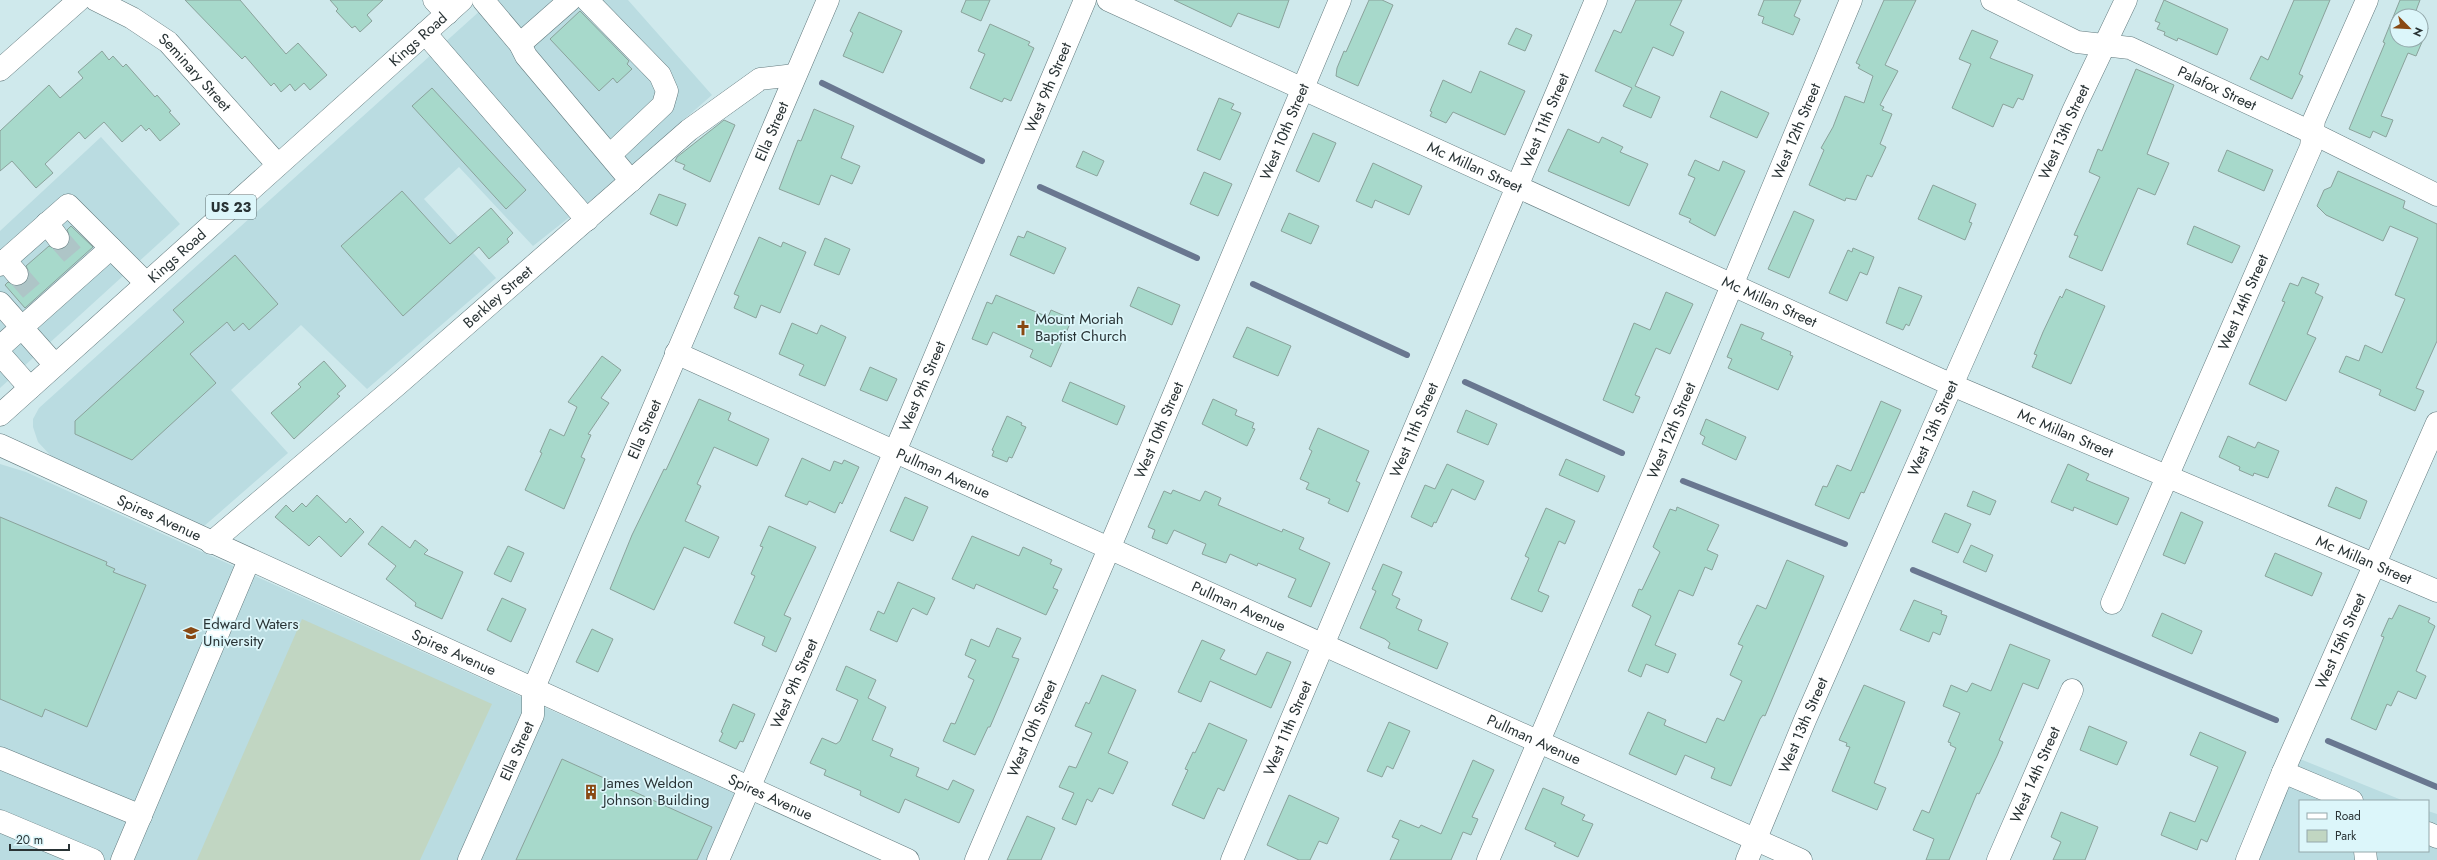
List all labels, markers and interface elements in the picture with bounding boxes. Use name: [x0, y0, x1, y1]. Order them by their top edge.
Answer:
street label: Kings Road: [384, 7, 452, 72]
north arrow: [2389, 8, 2429, 48]
text: N: [2409, 25, 2427, 39]
street label: Seminary Street: [154, 28, 237, 117]
street label: West 9th Street: [1019, 39, 1077, 136]
street label: Palafox Street: [2174, 61, 2260, 116]
street label: West 11th Street: [1515, 69, 1575, 171]
street label: West 10th Street: [1254, 79, 1315, 184]
street label: West 12th Street: [1766, 80, 1826, 183]
street label: West 13th Street: [2033, 80, 2095, 183]
street label: Ella Street: [749, 98, 794, 165]
street label: Mc Millan Street: [1424, 136, 1526, 199]
road number: US 23: [206, 195, 256, 219]
street label: Kings Road: [143, 224, 211, 288]
street label: West 14th Street: [2213, 250, 2274, 354]
street label: Berkley Street: [458, 260, 538, 333]
street label: Mc Millan Street: [1718, 270, 1821, 333]
place label: Mount Moriah Baptist Church: [1035, 308, 1127, 347]
church icon: Mount Moriah Baptist Church: [1014, 319, 1032, 337]
street label: West 9th Street: [894, 337, 951, 435]
street label: West 13th Street: [1902, 377, 1964, 480]
street label: West 10th Street: [1129, 378, 1189, 482]
street label: West 11th Street: [1384, 379, 1444, 481]
street label: West 12th Street: [1641, 379, 1702, 482]
street label: Ella Street: [622, 396, 667, 462]
street label: Mc Millan Street: [2014, 403, 2117, 463]
street label: Pullman Avenue: [893, 443, 994, 504]
street label: Spires Avenue: [113, 489, 205, 547]
street label: Mc Millan Street: [2312, 530, 2415, 590]
street label: Pullman Avenue: [1188, 576, 1289, 637]
street label: West 15th Street: [2310, 589, 2372, 693]
place label: Edward Waters University: [203, 613, 299, 652]
school or university icon: Edward Waters University: [182, 624, 200, 642]
street label: Spires Avenue: [408, 624, 500, 681]
street label: West 9th Street: [765, 635, 824, 732]
street label: West 13th Street: [1773, 673, 1834, 777]
street label: West 10th Street: [1002, 676, 1063, 780]
street label: West 11th Street: [1258, 677, 1318, 779]
street label: Pullman Avenue: [1483, 709, 1585, 770]
street label: Ella Street: [494, 718, 540, 784]
street label: West 14th Street: [2004, 723, 2066, 826]
street label: Spires Avenue: [725, 768, 816, 826]
place label: James Weldon Johnson Building: [601, 772, 710, 811]
building icon: James Weldon Johnson Building: [582, 783, 600, 801]
legend: [2299, 800, 2429, 852]
text: Road: [2335, 807, 2361, 825]
scale bar: [10, 826, 69, 852]
text: Park: [2335, 827, 2357, 845]
text: 20 m: [16, 831, 43, 849]

